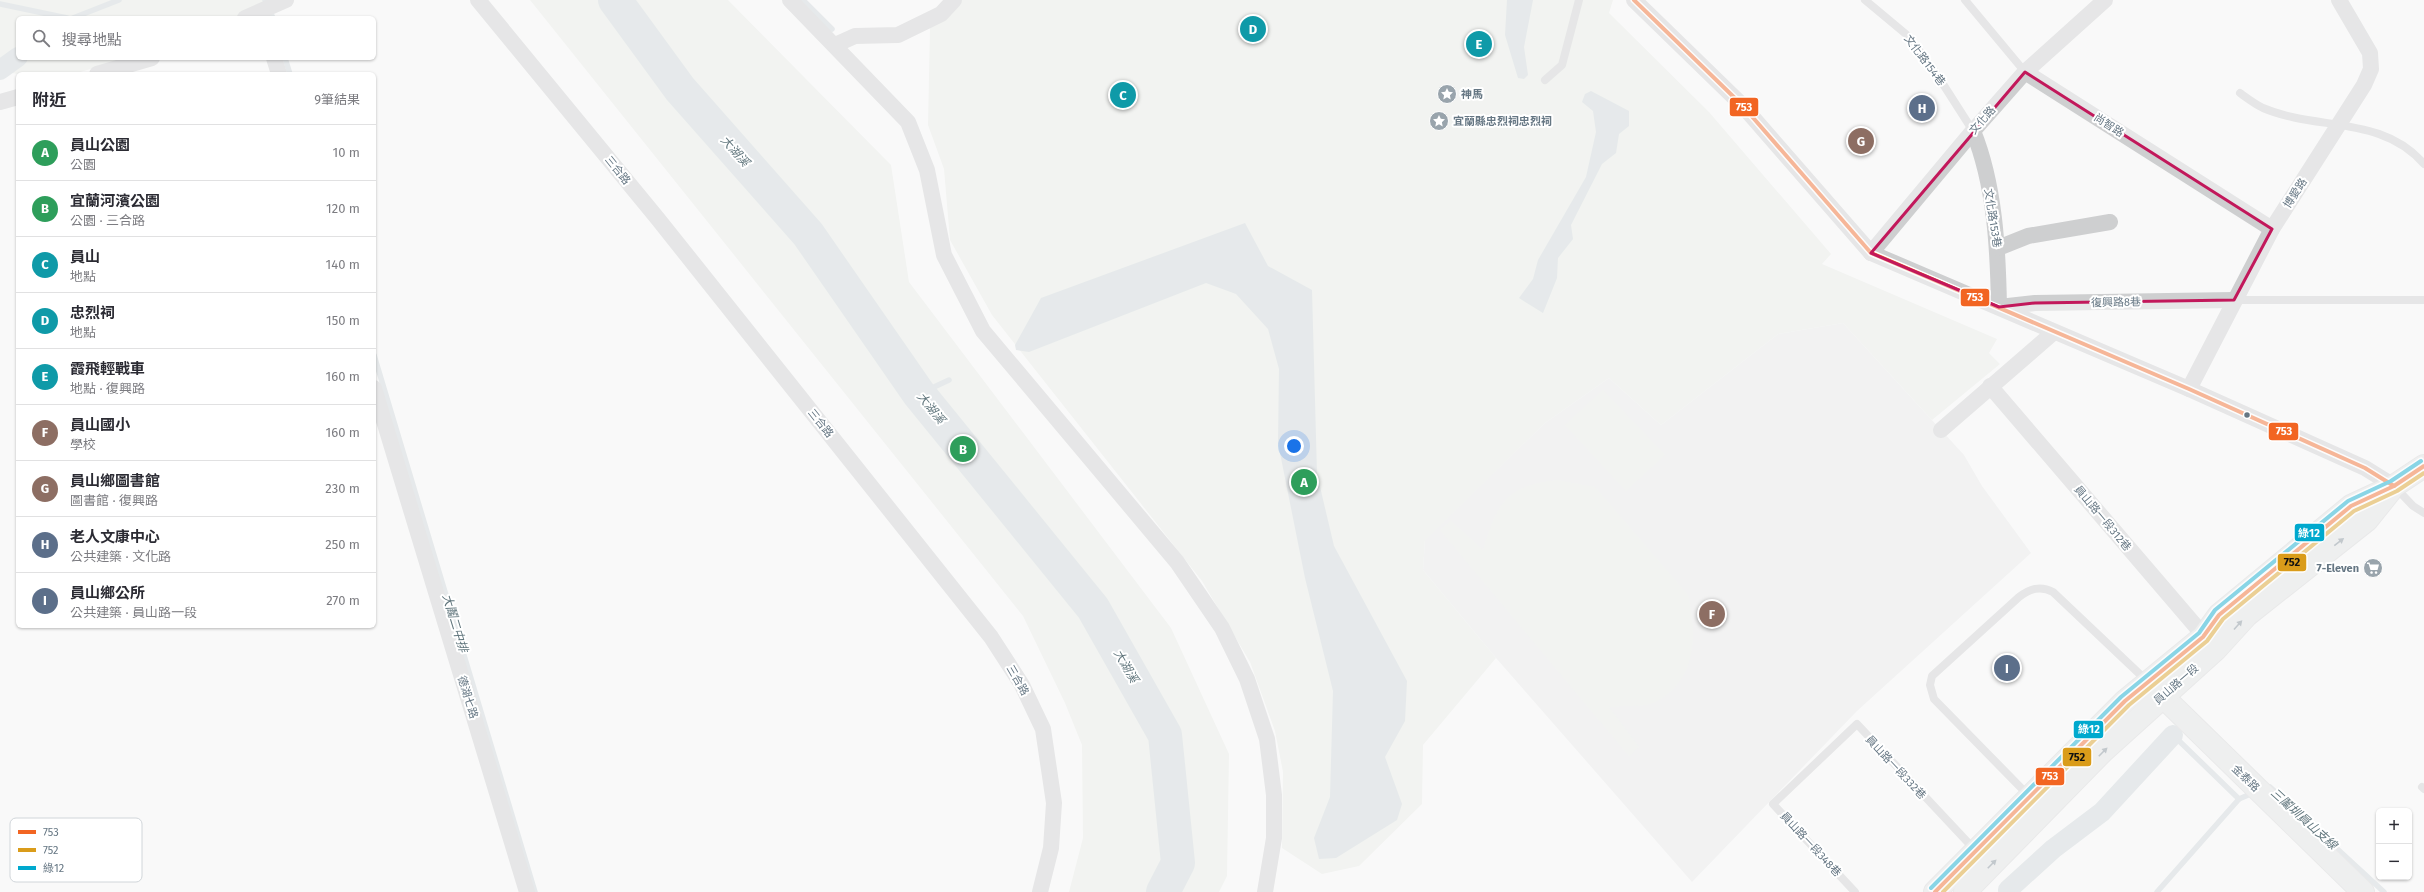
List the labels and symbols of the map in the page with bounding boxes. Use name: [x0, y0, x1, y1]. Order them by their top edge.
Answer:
pin: D: [1240, 14, 1266, 44]
pin: E: [1466, 29, 1492, 59]
street label: 文化路154巷: [1901, 32, 1948, 88]
pin: C: [1110, 80, 1136, 110]
place icon: 神馬: [1436, 83, 1458, 105]
place label: 神馬: [1461, 88, 1483, 101]
pin: H: [1909, 93, 1935, 123]
line badge: 753: [1729, 97, 1759, 117]
text: 753: [1736, 101, 1753, 114]
street label: 文化路: [1967, 104, 1998, 137]
place icon: 宜蘭縣忠烈祠忠烈祠: [1428, 110, 1450, 132]
street label: 尚智路: [2091, 111, 2126, 140]
place label: 宜蘭縣忠烈祠忠烈祠: [1453, 115, 1552, 128]
pin: G: [1848, 126, 1874, 156]
water label: 大湖溪: [718, 133, 754, 171]
street label: 三合路: [602, 153, 633, 187]
street label: 博愛路: [2281, 176, 2310, 211]
street label: 文化路153巷: [1981, 188, 2004, 249]
line badge: 753: [1960, 288, 1990, 307]
text: 753: [1967, 291, 1984, 304]
street label: 復興路8巷: [2091, 296, 2141, 309]
water label: 大湖溪: [914, 390, 949, 428]
street label: 三合路: [805, 406, 836, 440]
unlabelled marker: [2242, 410, 2252, 420]
line badge: 753: [2268, 422, 2299, 441]
text: 753: [2276, 425, 2293, 438]
pin: B: [950, 434, 976, 464]
your location: [1284, 436, 1304, 456]
pin: A: [1291, 467, 1317, 497]
street label: 員山路一段312巷: [2071, 483, 2134, 554]
line badge: 綠12: [2294, 523, 2325, 542]
text: 綠12: [2298, 527, 2320, 540]
one-way arrow: [2334, 538, 2344, 547]
line badge: 752: [2277, 553, 2307, 572]
text: 752: [2284, 556, 2301, 569]
supermarket icon: 7-Eleven: [2362, 557, 2384, 579]
place label: 7-Eleven: [2317, 562, 2359, 575]
water label: 大鬮二中排: [440, 592, 471, 656]
pin: F: [1699, 599, 1725, 629]
one-way arrow: [2234, 619, 2243, 630]
water label: 大湖溪: [1111, 647, 1142, 687]
pin: I: [1994, 653, 2020, 683]
street label: 員山路一段: [2151, 661, 2201, 707]
street label: 三合路: [1004, 663, 1031, 698]
street label: 德湖七路: [455, 674, 480, 720]
line badge: 綠12: [2073, 720, 2104, 739]
text: 綠12: [2078, 723, 2100, 736]
street label: 員山路一段332巷: [1863, 733, 1928, 802]
line badge: 752: [2062, 747, 2092, 767]
one-way arrow: [2098, 747, 2108, 757]
text: 752: [2069, 751, 2086, 764]
street label: 金泰路: [2229, 762, 2262, 794]
line badge: 753: [2035, 767, 2065, 786]
text: 753: [2042, 770, 2059, 783]
water label: 三鬮圳員山支線: [2268, 786, 2341, 854]
street label: 員山路一段348巷: [1777, 809, 1844, 879]
legend: [10, 818, 142, 882]
text: 753: [43, 826, 59, 839]
text: 752: [43, 844, 59, 857]
one-way arrow: [1987, 859, 1997, 869]
text: 綠12: [43, 862, 64, 875]

